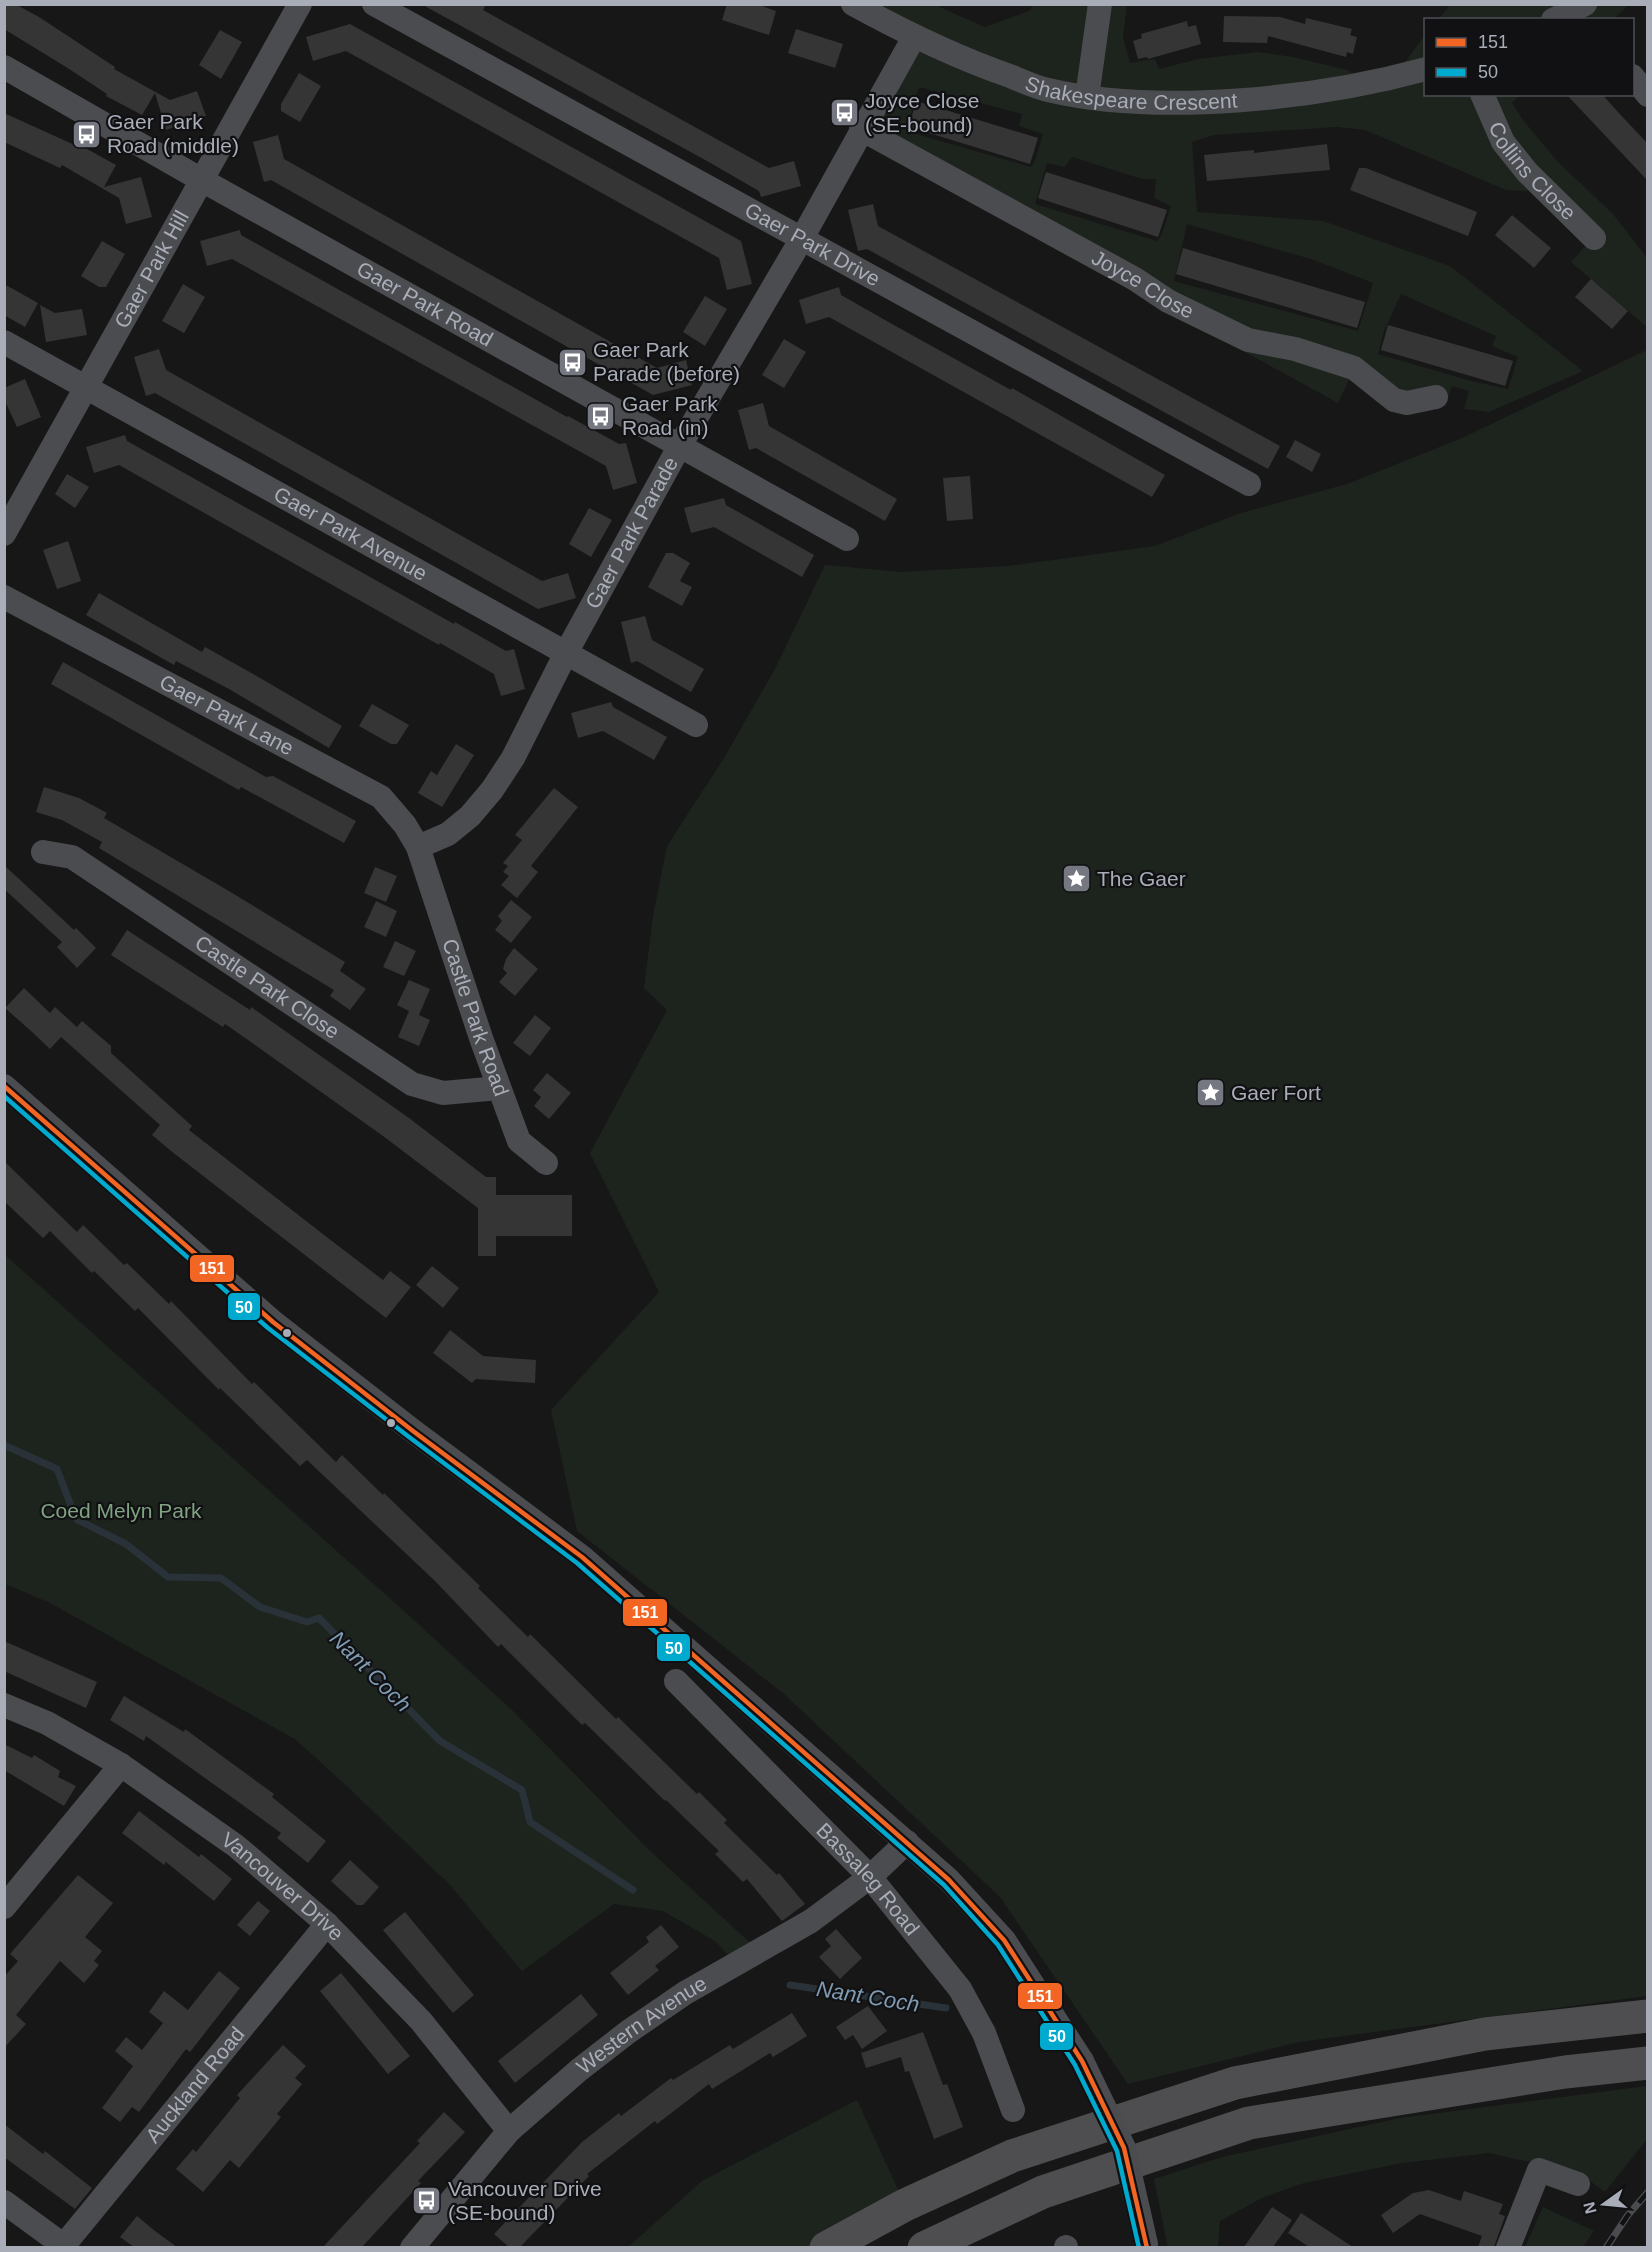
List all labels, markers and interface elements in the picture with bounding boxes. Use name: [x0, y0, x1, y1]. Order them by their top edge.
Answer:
legend: [1424, 18, 1634, 96]
text: 151: [1478, 32, 1508, 52]
text: 50: [1478, 62, 1498, 82]
street label: Shakespeare Crescent: [1022, 72, 1238, 114]
place label: Joyce Close (SE-bound): [865, 89, 979, 136]
bus stop icon: Joyce Close (SE-bound): [828, 97, 860, 129]
place label: Gaer Park Road (middle): [107, 110, 239, 157]
bus stop icon: Gaer Park Road (middle): [70, 118, 102, 150]
street label: Collins Close: [1485, 118, 1581, 224]
street label: Gaer Park Drive: [741, 198, 884, 290]
street label: Gaer Park Hill: [110, 206, 193, 332]
street label: Joyce Close: [1088, 246, 1198, 323]
street label: Gaer Park Road: [353, 257, 497, 351]
place label: Gaer Park Parade (before): [593, 338, 740, 385]
bus stop icon: Gaer Park Parade (before): [556, 346, 588, 378]
place label: Gaer Park Road (in): [622, 392, 718, 439]
bus stop icon: Gaer Park Road (in): [585, 400, 617, 432]
street label: Gaer Park Parade: [581, 453, 682, 612]
street label: Gaer Park Avenue: [270, 482, 431, 585]
street label: Gaer Park Lane: [156, 670, 298, 760]
place icon: The Gaer: [1060, 863, 1092, 895]
place label: The Gaer: [1097, 867, 1186, 890]
street label: Castle Park Close: [191, 931, 344, 1043]
street label: Castle Park Road: [438, 936, 513, 1099]
place icon: Gaer Fort: [1194, 1077, 1226, 1109]
place label: Gaer Fort: [1231, 1081, 1321, 1104]
line badge: 151: [189, 1254, 235, 1283]
text: 151: [199, 1260, 225, 1277]
line badge: 50: [227, 1292, 261, 1321]
text: 50: [235, 1299, 253, 1316]
unlabelled marker: [281, 1327, 293, 1339]
unlabelled marker: [385, 1417, 397, 1429]
park label: Coed Melyn Park: [40, 1499, 202, 1522]
line badge: 151: [622, 1598, 668, 1627]
text: 151: [632, 1604, 658, 1621]
water label: Nant Coch: [325, 1626, 416, 1717]
line badge: 50: [656, 1633, 691, 1662]
text: 50: [665, 1640, 683, 1657]
street label: Bassaleg Road: [812, 1818, 924, 1940]
street label: Vancouver Drive: [217, 1827, 349, 1945]
street label: Western Avenue: [572, 1971, 710, 2078]
water label: Nant Coch: [815, 1976, 921, 2017]
line badge: 151: [1017, 1982, 1063, 2010]
text: 151: [1027, 1988, 1053, 2005]
street label: Auckland Road: [141, 2022, 249, 2147]
line badge: 50: [1039, 2022, 1074, 2051]
text: 50: [1048, 2028, 1066, 2045]
north arrow: [1574, 2174, 1634, 2234]
place label: Vancouver Drive (SE-bound): [448, 2177, 602, 2224]
bus stop icon: Vancouver Drive (SE-bound): [411, 2185, 443, 2217]
text: N: [1580, 2200, 1600, 2216]

